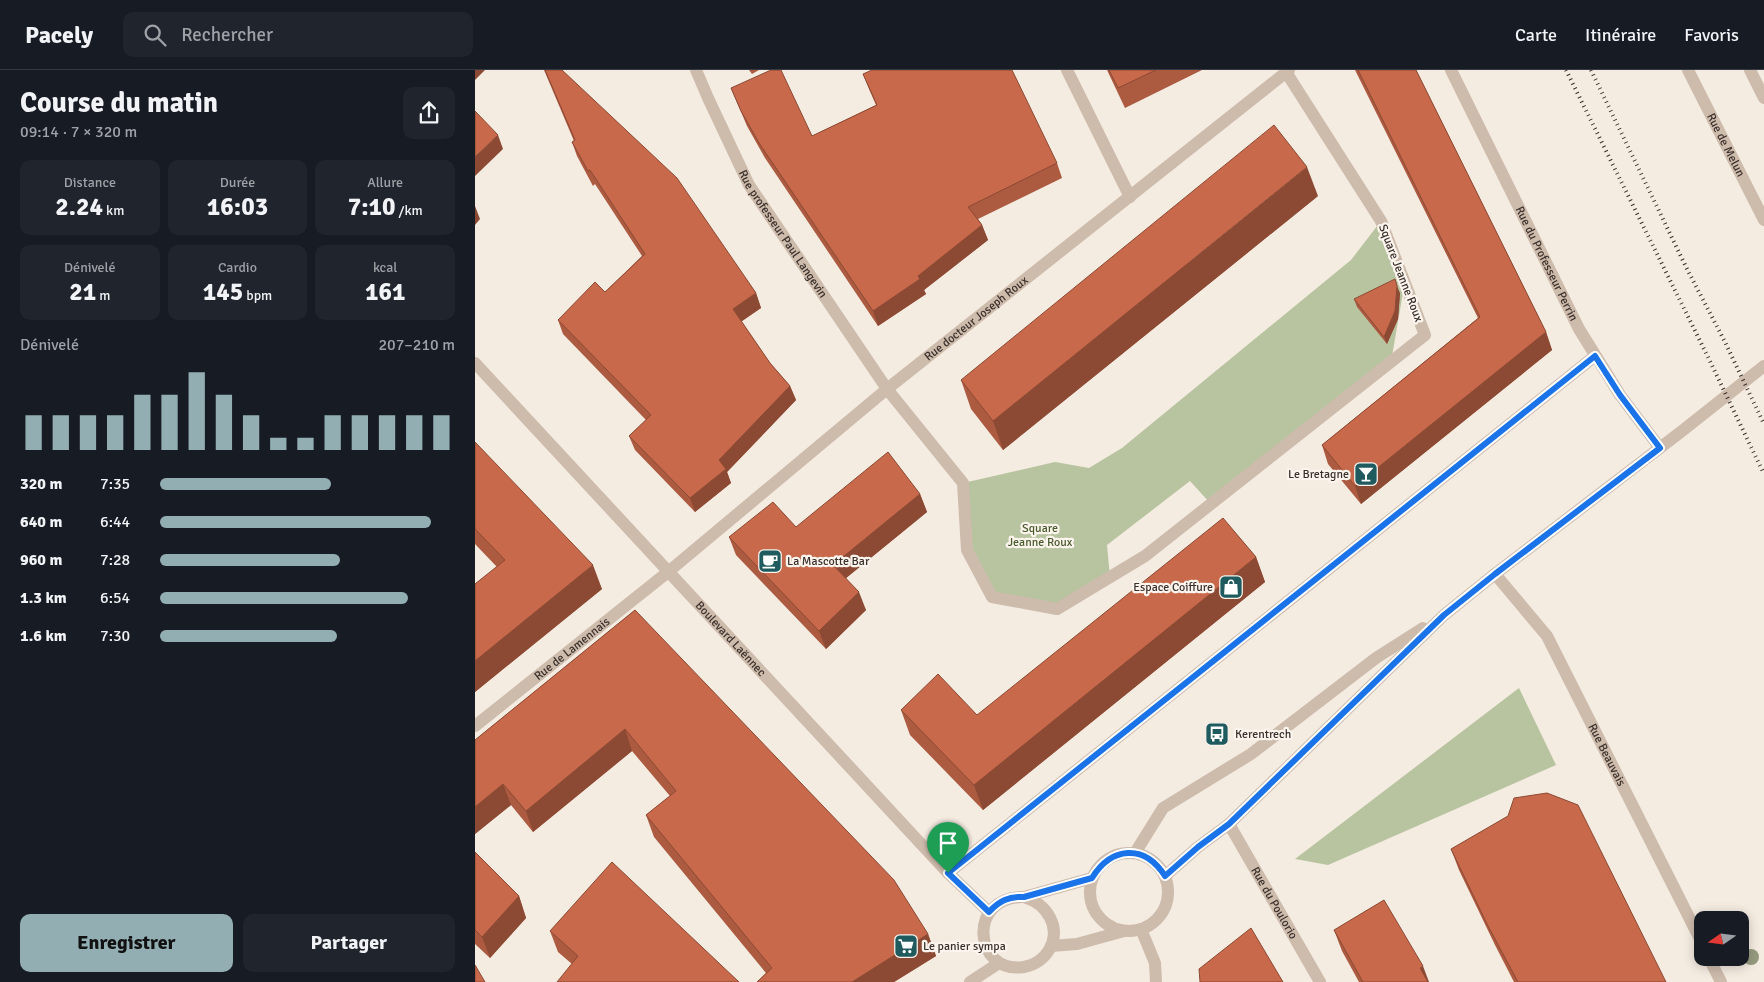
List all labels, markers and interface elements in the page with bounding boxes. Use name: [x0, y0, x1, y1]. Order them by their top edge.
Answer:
search box: [123, 12, 473, 57]
text: Pacely: [25, 20, 93, 50]
icon: search: [141, 21, 169, 49]
text: Rechercher: [181, 23, 273, 47]
text: Carte: [1515, 24, 1557, 46]
text: Itinéraire: [1585, 24, 1656, 46]
text: Favoris: [1684, 24, 1739, 46]
text: Course du matin: [20, 86, 218, 120]
button: share: [403, 87, 455, 139]
street label: Rue de Melun: [1703, 111, 1748, 180]
text: 09:14 · 7 × 320 m: [20, 122, 137, 142]
street label: Rue professeur Paul Langevin: [735, 168, 830, 301]
text: Distance: [64, 174, 116, 191]
text: Durée: [220, 174, 255, 191]
text: Allure: [367, 174, 403, 191]
text: 2.24: [55, 191, 103, 222]
text: 16:03: [207, 191, 268, 222]
text: 7:10: [348, 191, 396, 222]
text: km: [103, 202, 124, 219]
text: /km: [396, 202, 423, 219]
street label: Rue du Professeur Perrin: [1512, 204, 1581, 324]
street label: Square Jeanne Roux: [1375, 222, 1426, 324]
text: Dénivelé: [64, 259, 116, 276]
text: Cardio: [218, 259, 257, 276]
text: kcal: [373, 259, 397, 276]
street label: Rue docteur Joseph Roux: [922, 273, 1032, 364]
text: 21: [69, 276, 96, 307]
text: 145: [203, 276, 243, 307]
text: 161: [365, 276, 405, 307]
text: m: [96, 287, 110, 304]
text: bpm: [243, 287, 272, 304]
text: Dénivelé: [20, 335, 79, 355]
text: 207–210 m: [378, 335, 455, 355]
bar icon: Le Bretagne: [1353, 461, 1379, 487]
place label: Le Bretagne: [1288, 467, 1349, 482]
text: 320 m: [20, 474, 62, 494]
text: 7:35: [100, 474, 130, 494]
text: 640 m: [20, 512, 62, 532]
text: 6:44: [100, 512, 130, 532]
park label: Square Jeanne Roux: [1008, 521, 1073, 550]
cafe icon: La Mascotte Bar: [757, 548, 783, 574]
text: 960 m: [20, 550, 62, 570]
text: 7:28: [100, 550, 130, 570]
place label: La Mascotte Bar: [787, 554, 870, 569]
shop icon: Espace Coiffure: [1218, 574, 1244, 600]
place label: Espace Coiffure: [1133, 580, 1213, 595]
text: 1.3 km: [20, 588, 67, 608]
text: 6:54: [100, 588, 130, 608]
street label: Boulevard Laënnec: [692, 598, 769, 680]
street label: Rue de Lamennais: [531, 614, 613, 684]
text: 1.6 km: [20, 626, 67, 646]
text: 7:30: [100, 626, 130, 646]
bus stop icon: Kerentrech: [1204, 721, 1230, 747]
street label: Rue Beauvais: [1584, 721, 1629, 789]
place label: Kerentrech: [1235, 727, 1291, 742]
pin: [927, 822, 969, 873]
icon: arrive: [934, 829, 962, 857]
street label: Rue du Poulorio: [1247, 864, 1301, 942]
north arrow: [1694, 911, 1749, 966]
map controls: [1694, 911, 1749, 966]
button: Enregistrer: [20, 914, 233, 972]
button: Partager: [243, 914, 455, 972]
supermarket icon: Le panier sympa: [893, 933, 919, 959]
place label: Le panier sympa: [923, 939, 1006, 954]

